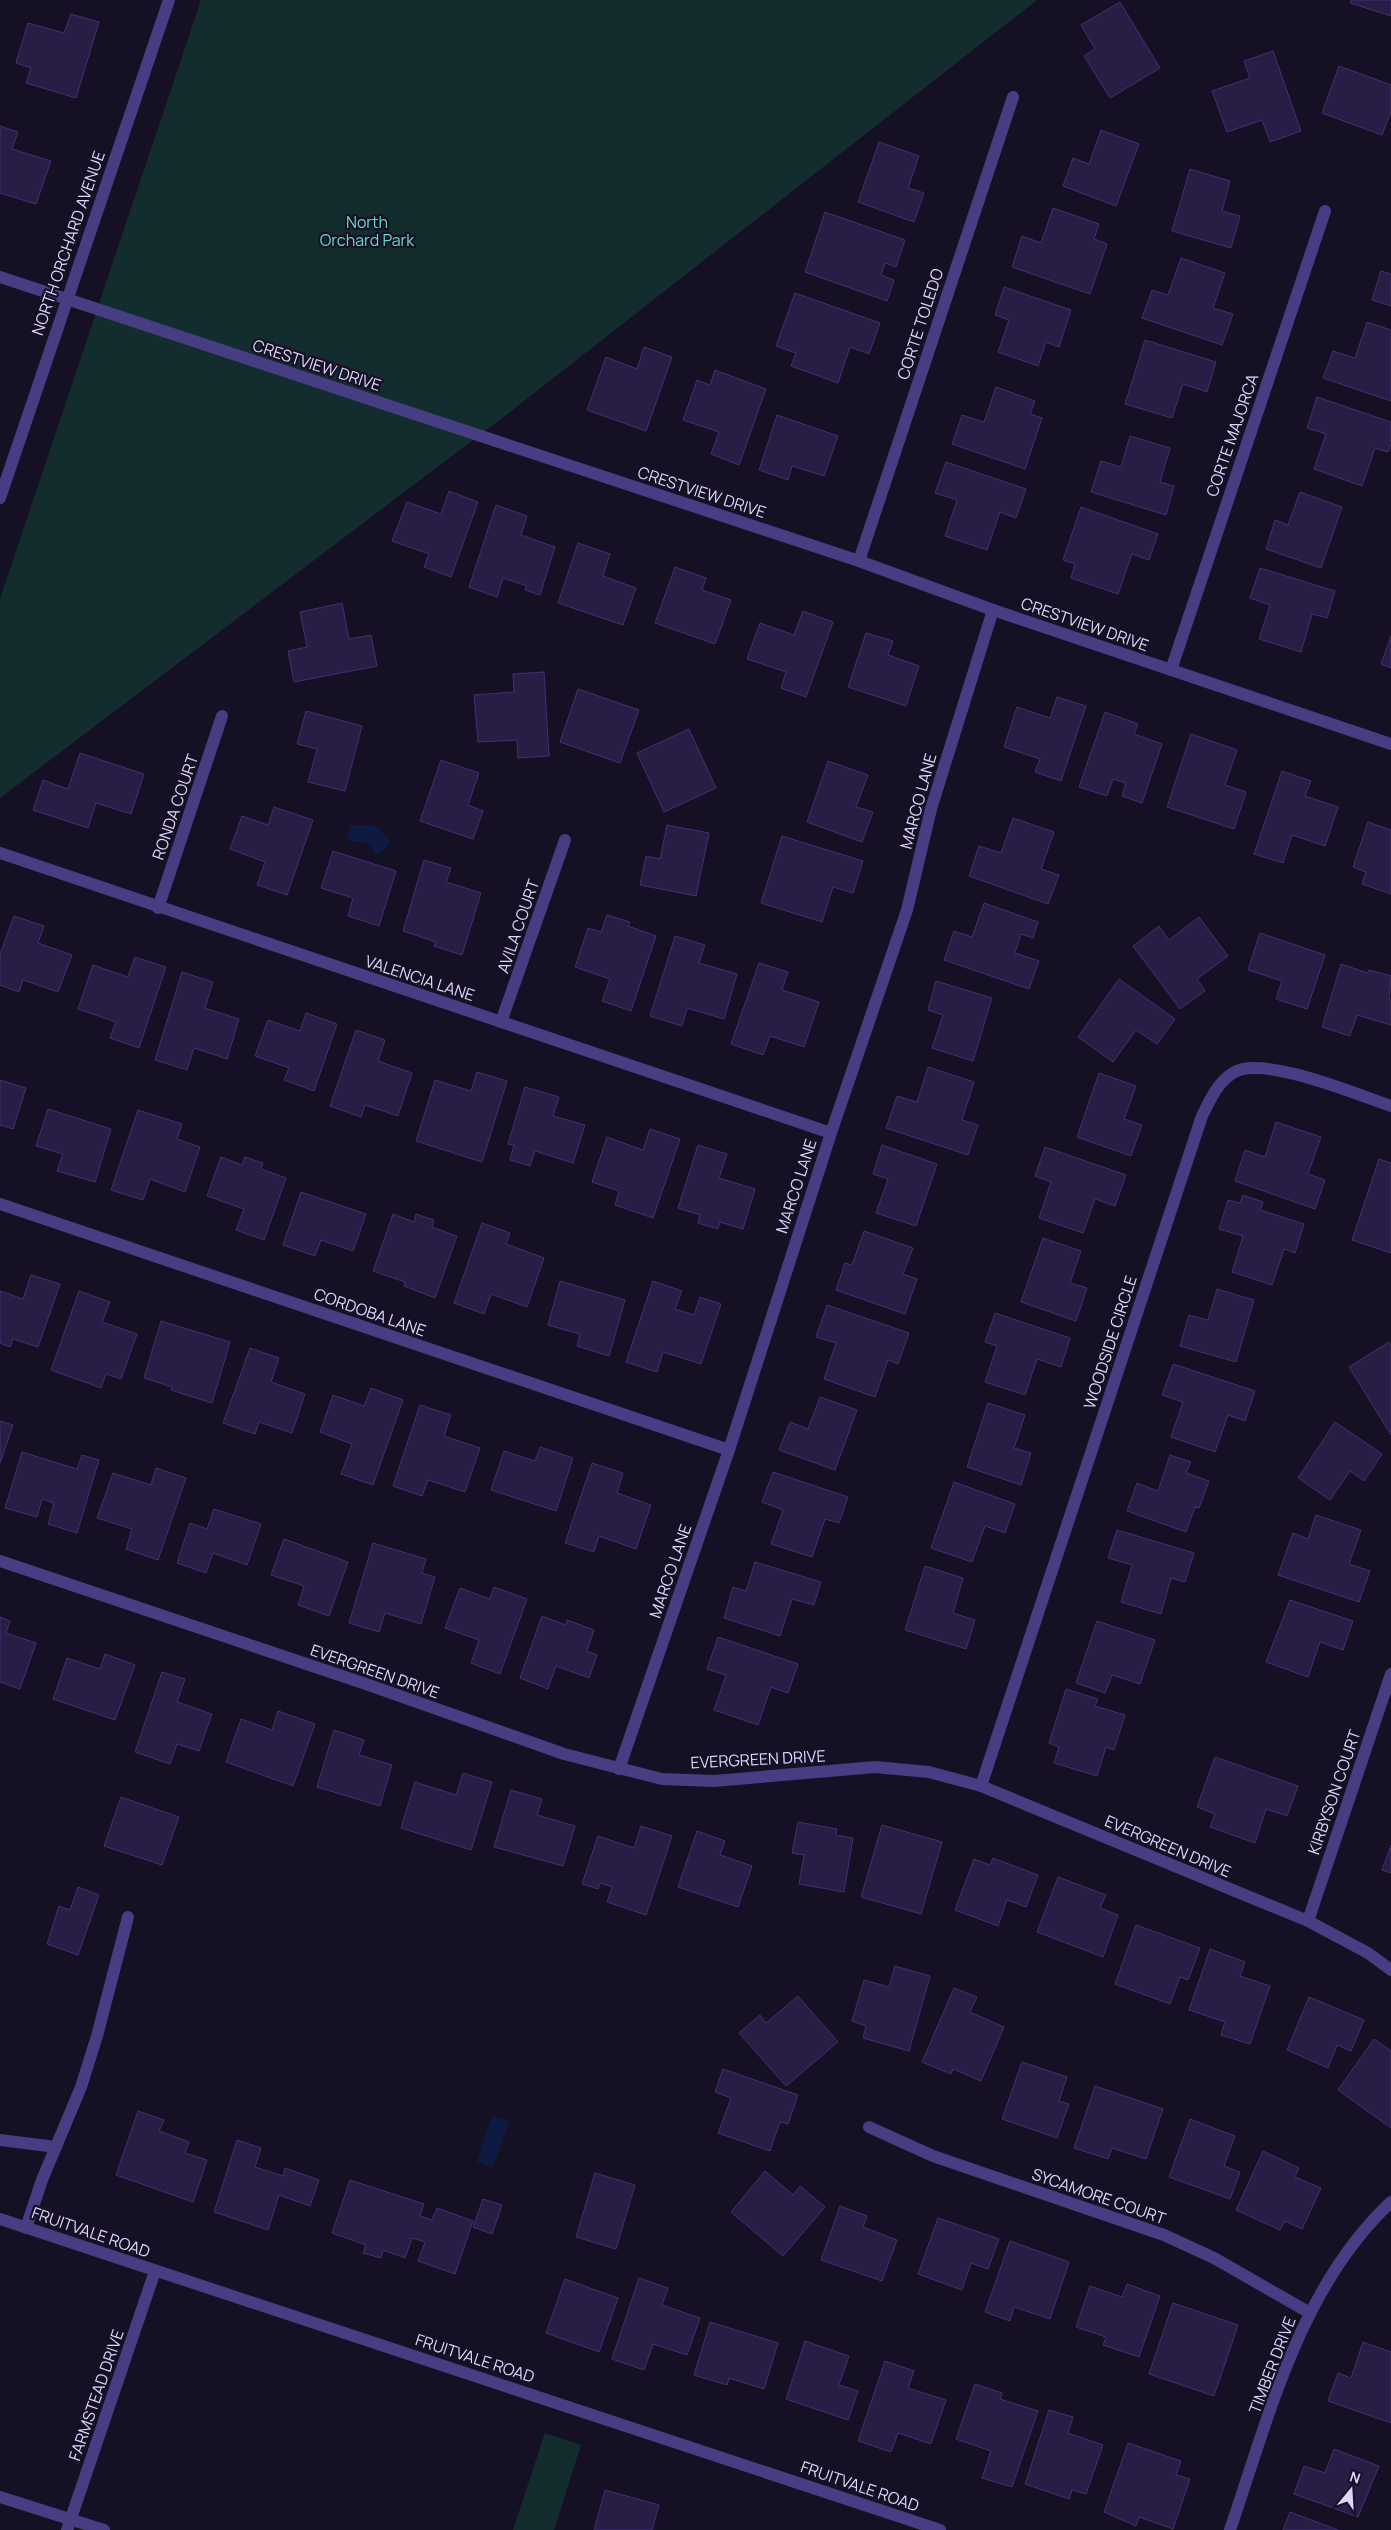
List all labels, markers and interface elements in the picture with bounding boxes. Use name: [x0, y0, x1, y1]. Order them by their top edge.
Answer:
street label: NORTH ORCHARD AVENUE: [26, 148, 110, 338]
park label: North Orchard Park: [320, 211, 415, 251]
street label: CORTE TOLEDO: [892, 265, 948, 382]
street label: CRESTVIEW DRIVE: [250, 334, 384, 396]
street label: CORTE MAJORCA: [1201, 371, 1263, 499]
street label: CRESTVIEW DRIVE: [635, 461, 769, 523]
street label: CRESTVIEW DRIVE: [1018, 592, 1152, 656]
street label: RONDA COURT: [147, 751, 203, 863]
street label: MARCO LANE: [895, 751, 941, 851]
street label: AVILA COURT: [492, 876, 544, 976]
street label: VALENCIA LANE: [362, 950, 478, 1006]
street label: MARCO LANE: [770, 1136, 822, 1236]
street label: WOODSIDE CIRCLE: [1078, 1272, 1142, 1412]
street label: CORDOBA LANE: [311, 1283, 429, 1341]
street label: MARCO LANE: [644, 1521, 696, 1621]
street label: EVERGREEN DRIVE: [308, 1639, 442, 1703]
street label: KIRBYSON COURT: [1302, 1726, 1366, 1857]
street label: EVERGREEN DRIVE: [690, 1744, 826, 1774]
street label: EVERGREEN DRIVE: [1102, 1809, 1234, 1883]
street label: SYCAMORE COURT: [1029, 2163, 1169, 2229]
street label: FRUITVALE ROAD: [29, 2201, 153, 2263]
street label: TIMBER DRIVE: [1243, 2313, 1301, 2417]
street label: FARMSTEAD DRIVE: [63, 2326, 129, 2464]
street label: FRUITVALE ROAD: [413, 2328, 538, 2388]
street label: FRUITVALE ROAD: [798, 2455, 922, 2517]
north arrow: [1326, 2465, 1376, 2515]
text: N: [1347, 2467, 1363, 2488]

